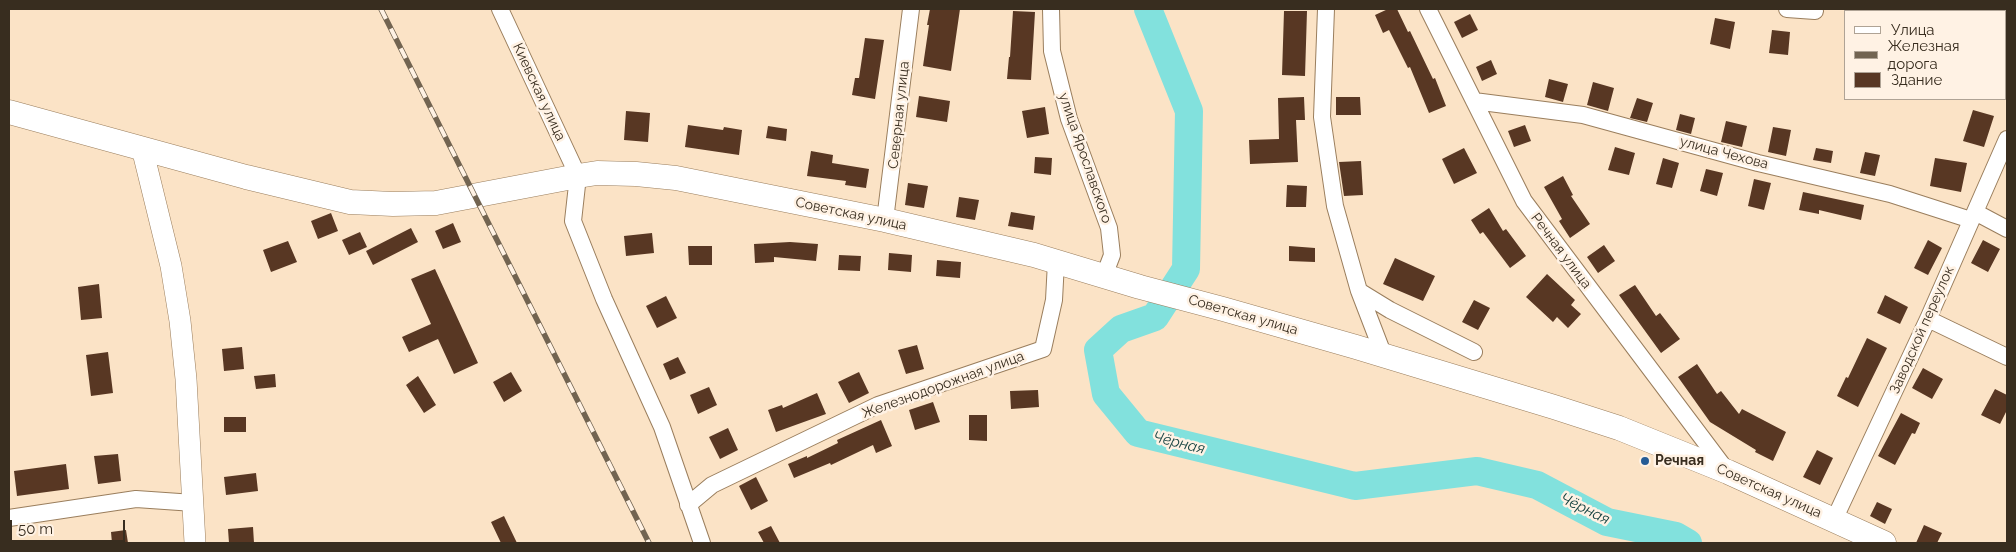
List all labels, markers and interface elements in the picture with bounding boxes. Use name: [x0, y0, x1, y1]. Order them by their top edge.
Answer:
legend: [1844, 10, 2006, 100]
text: Улица: [1891, 21, 1935, 39]
text: Железная дорога: [1888, 37, 1960, 73]
street label: Киевская улица: [509, 40, 569, 144]
street label: Северная улица: [885, 60, 913, 170]
text: Здание: [1891, 71, 1942, 89]
street label: улица Ярославского: [1055, 91, 1115, 225]
street label: улица Чехова: [1678, 133, 1770, 173]
street label: Советская улица: [794, 194, 908, 234]
street label: Речная улица: [1527, 210, 1595, 292]
street label: Заводской переулок: [1886, 264, 1958, 396]
street label: Советская улица: [1186, 291, 1300, 339]
street label: Железнодорожная улица: [860, 348, 1026, 422]
water label: Чёрная: [1151, 428, 1207, 458]
place label: Речная: [1655, 453, 1704, 469]
marker: Речная: [1639, 455, 1651, 467]
street label: Советская улица: [1714, 460, 1824, 522]
water label: Чёрная: [1557, 489, 1613, 529]
scale bar: [12, 510, 128, 542]
text: 50 m: [18, 520, 53, 538]

